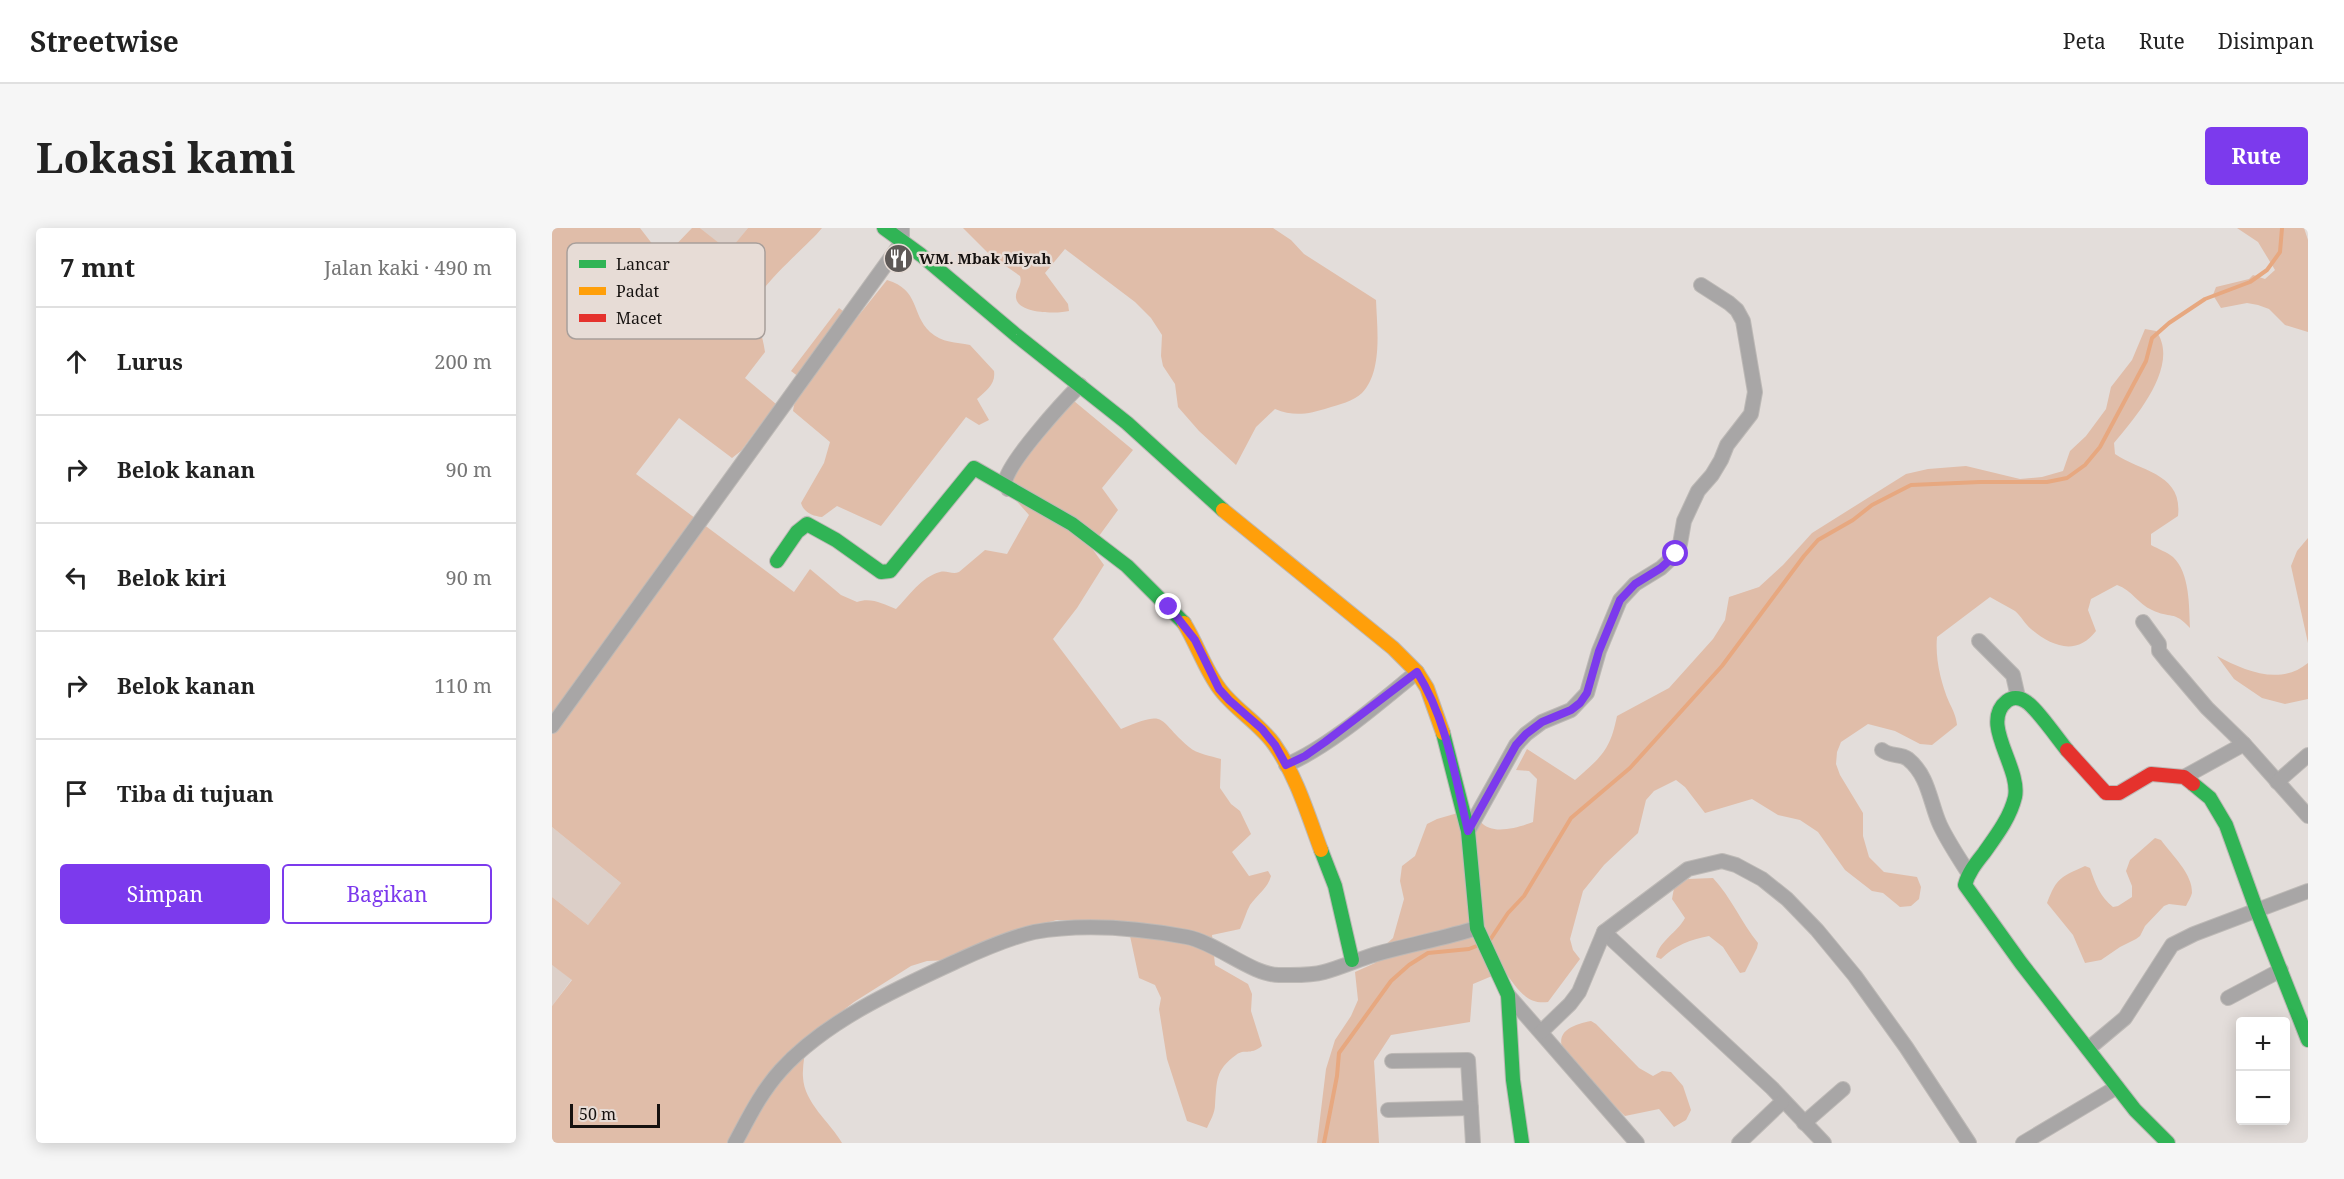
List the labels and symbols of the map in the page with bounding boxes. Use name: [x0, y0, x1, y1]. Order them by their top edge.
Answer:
restaurant icon: WM. Mbak Miyah: [882, 242, 914, 274]
legend: [567, 243, 765, 339]
place label: WM. Mbak Miyah: [919, 248, 1051, 268]
text: Lancar: [616, 253, 670, 275]
text: Padat: [616, 280, 660, 302]
text: Macet: [616, 307, 662, 329]
route start: [1662, 540, 1688, 566]
route end: [1155, 593, 1181, 619]
scale bar: [570, 1101, 660, 1128]

